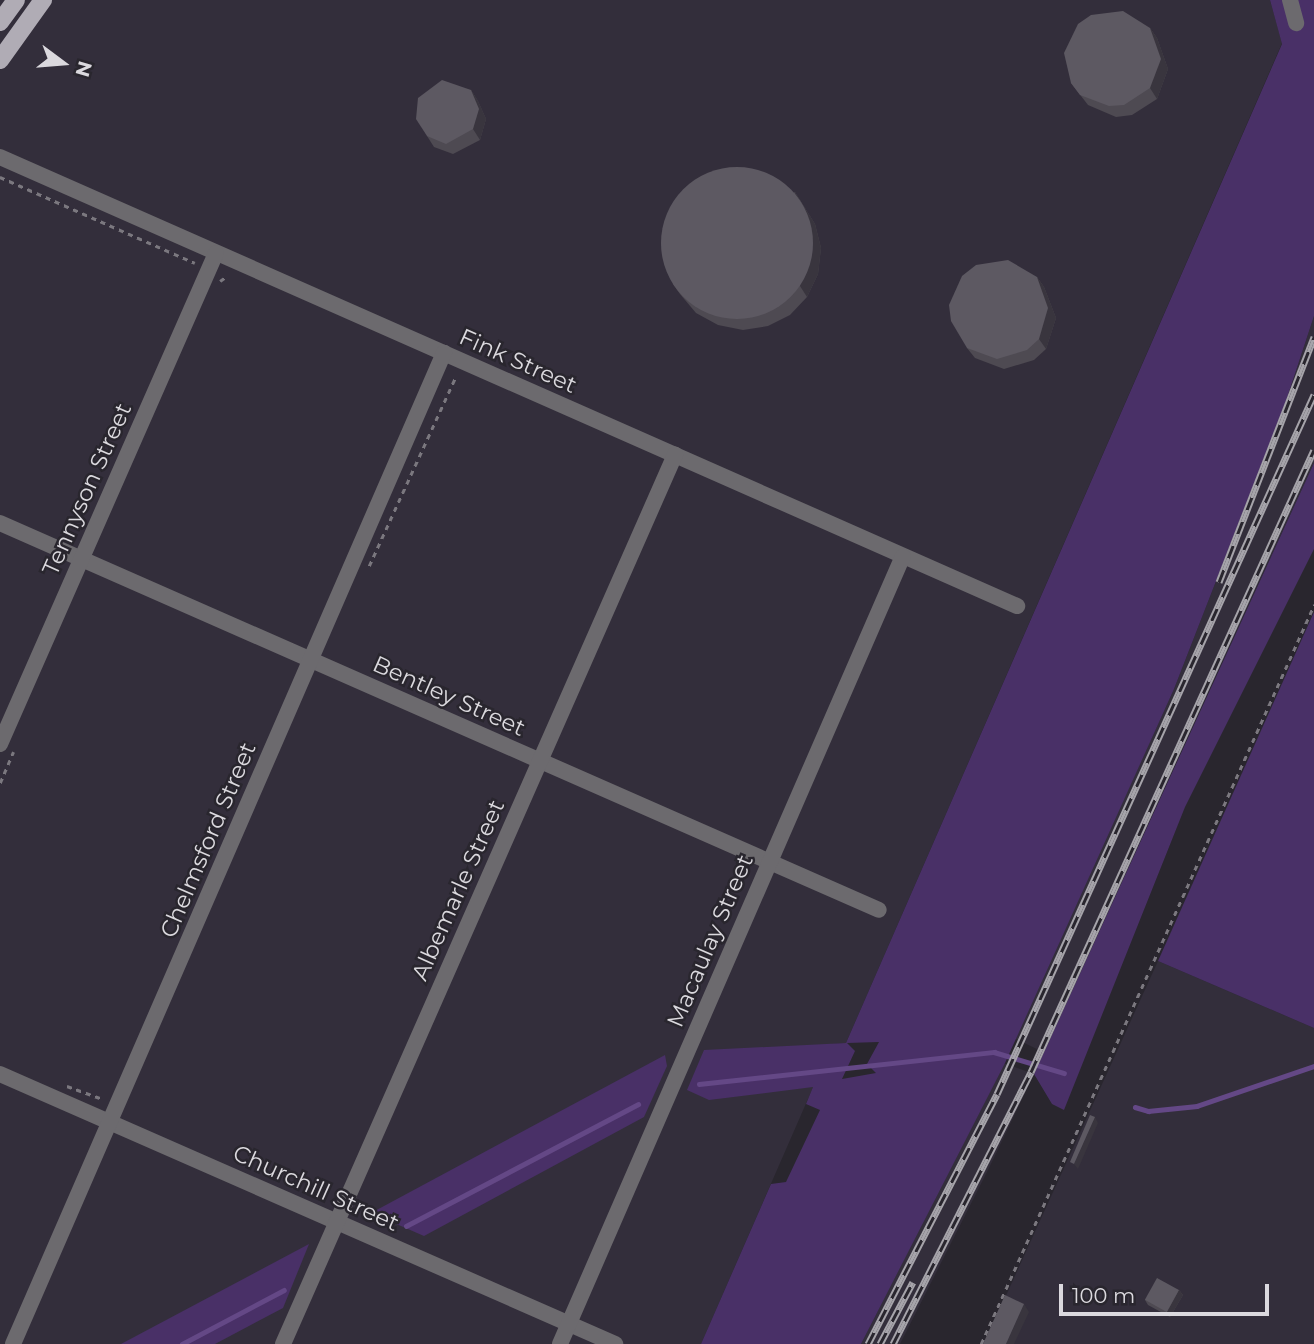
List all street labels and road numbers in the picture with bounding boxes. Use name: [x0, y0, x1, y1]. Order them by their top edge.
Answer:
street label: Fink Street: [455, 323, 581, 399]
street label: Tennyson Street: [37, 399, 137, 579]
street label: Bentley Street: [368, 650, 530, 742]
street label: Chelmsford Street: [154, 738, 262, 942]
street label: Albemarle Street: [406, 795, 510, 985]
street label: Macaulay Street: [661, 851, 759, 1031]
street label: Churchill Street: [229, 1139, 403, 1237]

